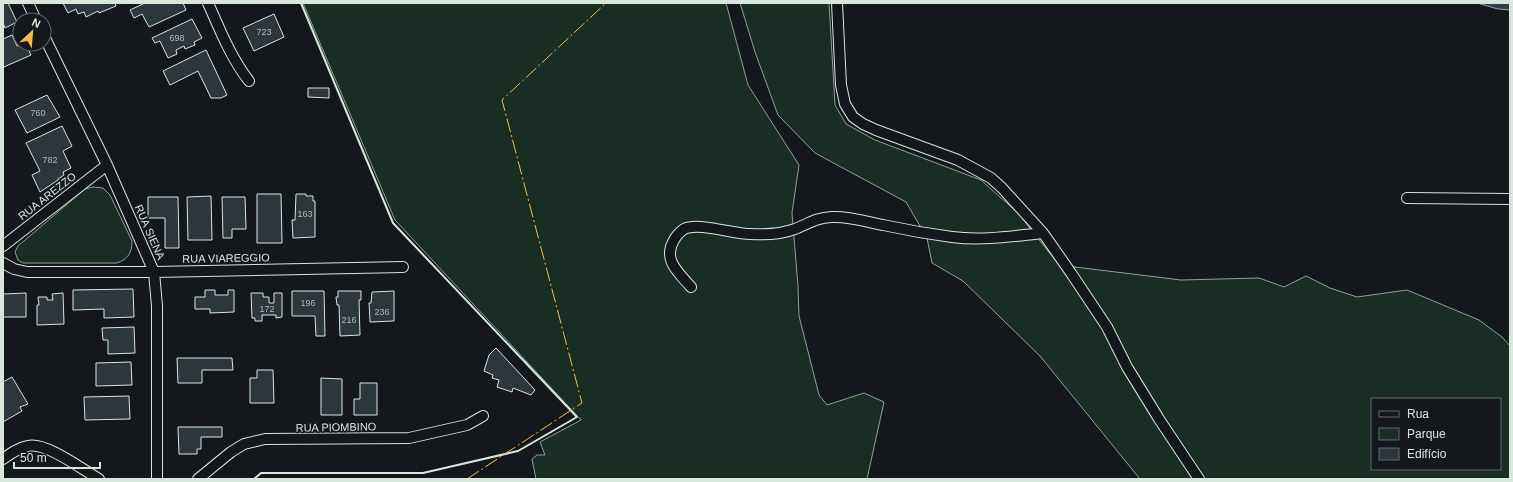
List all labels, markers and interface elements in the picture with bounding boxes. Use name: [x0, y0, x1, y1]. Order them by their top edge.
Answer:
north arrow: [12, 12, 52, 52]
text: N: [30, 16, 43, 30]
house number: 723: [256, 27, 272, 37]
house number: 698: [169, 33, 185, 43]
house number: 760: [30, 108, 46, 118]
house number: 782: [42, 155, 58, 165]
street label: RUA AREZZO: [16, 170, 78, 222]
street label: RUA SIENA: [133, 203, 168, 262]
house number: 163: [297, 209, 313, 219]
street label: RUA VIAREGGIO: [182, 251, 270, 265]
house number: 196: [300, 298, 316, 308]
house number: 172: [259, 304, 275, 314]
house number: 236: [374, 307, 390, 317]
house number: 216: [341, 315, 357, 325]
legend: [1371, 398, 1501, 470]
text: Rua: [1407, 407, 1429, 421]
street label: RUA PIOMBINO: [296, 420, 377, 434]
text: Parque: [1407, 427, 1446, 441]
scale bar: [14, 444, 100, 470]
text: Edifício: [1407, 447, 1447, 461]
text: 50 m: [20, 451, 47, 465]

